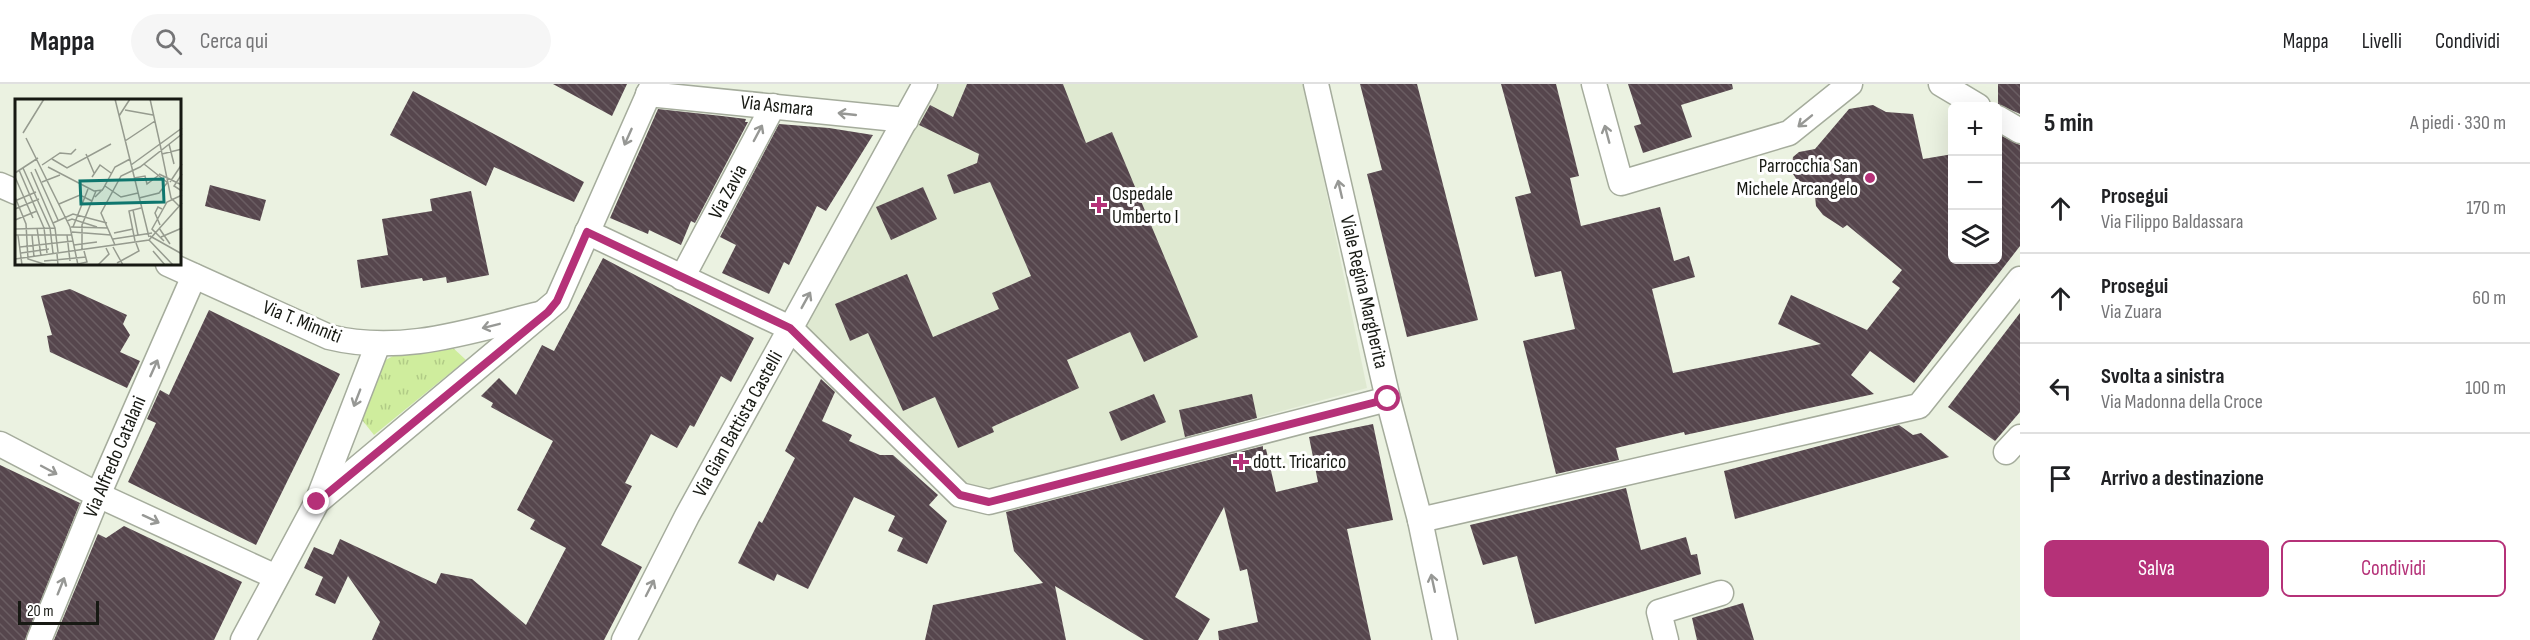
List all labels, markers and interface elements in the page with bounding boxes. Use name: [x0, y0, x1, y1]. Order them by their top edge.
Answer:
search box: [131, 14, 551, 68]
text: Mappa: [30, 25, 95, 58]
icon: search: [152, 25, 185, 58]
text: Cerca qui: [200, 28, 268, 55]
text: Mappa: [2283, 29, 2329, 54]
text: Livelli: [2362, 29, 2402, 54]
text: Condividi: [2435, 29, 2500, 54]
street label: Via Asmara: [739, 90, 815, 122]
inset map: [15, 99, 182, 266]
map controls: [1948, 102, 2002, 264]
button: +: [1948, 102, 2002, 156]
one-way arrow: [838, 108, 858, 119]
text: 5 min: [2044, 108, 2094, 139]
text: A piedi · 330 m: [2410, 111, 2506, 135]
one-way arrow: [1797, 114, 1813, 127]
one-way arrow: [753, 124, 765, 142]
one-way arrow: [1601, 125, 1613, 144]
one-way arrow: [622, 128, 634, 146]
place label: Parrocchia San Michele Arcangelo: [1737, 154, 1858, 201]
button: −: [1948, 156, 2002, 210]
street label: Via Zavia: [704, 161, 752, 223]
marker: Parrocchia San Michele Arcangelo: [1863, 171, 1877, 185]
one-way arrow: [1334, 179, 1346, 198]
place label: Ospedale Umberto I: [1112, 182, 1179, 229]
text: Prosegui: [2101, 183, 2168, 210]
icon: ahead: [2044, 192, 2077, 225]
marker: Ospedale Umberto I: [1090, 196, 1108, 214]
text: 170 m: [2466, 196, 2506, 220]
button: layers: [1948, 210, 2002, 264]
text: Via Filippo Baldassara: [2101, 210, 2243, 234]
street label: Viale Regina Margherita: [1335, 213, 1393, 371]
text: Prosegui: [2101, 273, 2168, 300]
icon: ahead: [2044, 282, 2077, 315]
text: 60 m: [2472, 286, 2506, 310]
one-way arrow: [801, 291, 812, 309]
street label: Via T. Minniti: [259, 295, 345, 349]
text: Via Zuara: [2101, 300, 2162, 324]
one-way arrow: [482, 320, 501, 332]
street label: Via Gian Battista Castelli: [688, 347, 788, 501]
one-way arrow: [148, 359, 160, 377]
text: Svolta a sinistra: [2101, 363, 2224, 390]
icon: left: [2044, 372, 2077, 405]
text: 100 m: [2465, 376, 2506, 400]
route start: [1374, 385, 1400, 411]
one-way arrow: [350, 389, 361, 407]
text: Via Madonna della Croce: [2101, 390, 2263, 414]
street label: Via Alfredo Catalani: [79, 393, 151, 521]
place label: dott. Tricarico: [1253, 450, 1346, 474]
marker: dott. Tricarico: [1234, 455, 1248, 469]
icon: arrive: [2044, 462, 2077, 495]
one-way arrow: [40, 464, 58, 476]
text: Arrivo a destinazione: [2101, 465, 2264, 492]
route end: [303, 488, 329, 514]
one-way arrow: [142, 514, 160, 526]
button: Salva: [2044, 540, 2269, 597]
button: Condividi: [2281, 540, 2506, 597]
one-way arrow: [1427, 573, 1438, 593]
one-way arrow: [56, 577, 67, 596]
one-way arrow: [645, 579, 657, 597]
scale bar: [18, 598, 99, 626]
text: 20 m: [27, 602, 54, 621]

